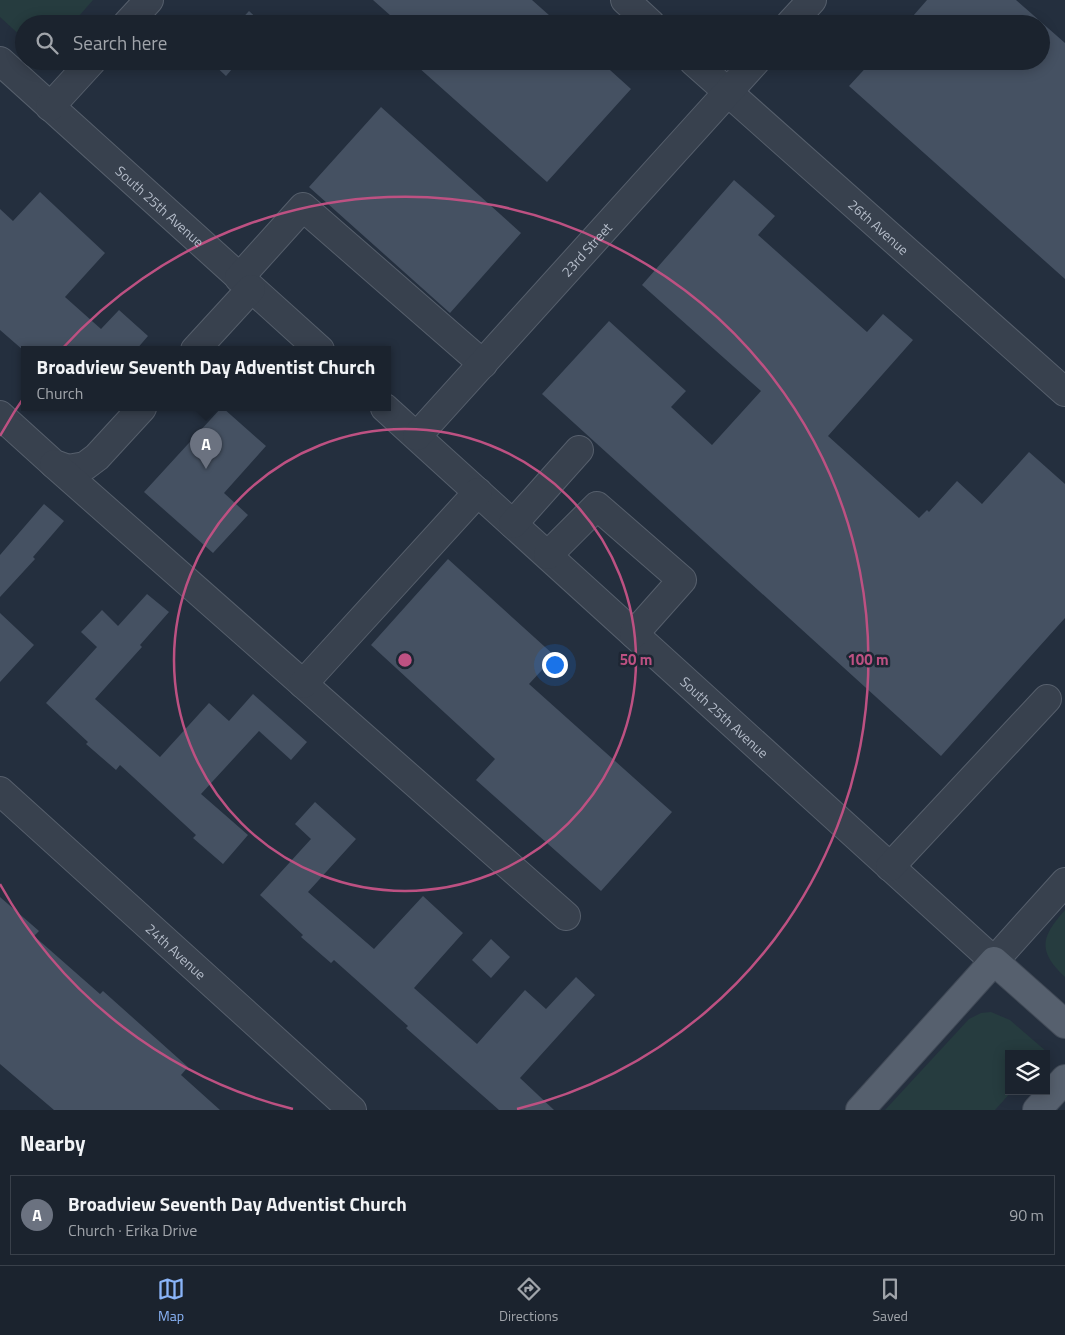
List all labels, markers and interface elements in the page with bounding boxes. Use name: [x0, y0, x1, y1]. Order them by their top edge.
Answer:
search box: [15, 15, 1050, 70]
text: Search here: [73, 28, 167, 57]
icon: search: [33, 29, 61, 57]
street label: South 25th Avenue: [111, 160, 209, 251]
street label: 26th Avenue: [844, 194, 914, 259]
street label: 23rd Street: [556, 217, 616, 281]
popup: [21, 346, 391, 411]
text: Broadview Seventh Day Adventist Church: [37, 352, 375, 381]
text: Church: [37, 381, 83, 405]
pin: A: [190, 428, 222, 469]
text: 50 m: [620, 648, 652, 671]
text: 100 m: [847, 648, 889, 671]
centre of rings: [396, 651, 414, 669]
your location: [542, 652, 568, 678]
street label: South 25th Avenue: [676, 671, 774, 762]
street label: 24th Avenue: [141, 918, 211, 984]
map controls: [1005, 1050, 1050, 1095]
button: layers: [1005, 1050, 1050, 1095]
text: Nearby: [20, 1127, 85, 1159]
text: Broadview Seventh Day Adventist Church: [68, 1189, 407, 1218]
text: A: [32, 1203, 42, 1227]
text: 90 m: [1009, 1203, 1044, 1227]
text: Church · Erika Drive: [68, 1218, 197, 1242]
tab: Map: [157, 1275, 185, 1326]
tab: Directions: [499, 1275, 558, 1326]
tab: Saved: [872, 1275, 908, 1326]

